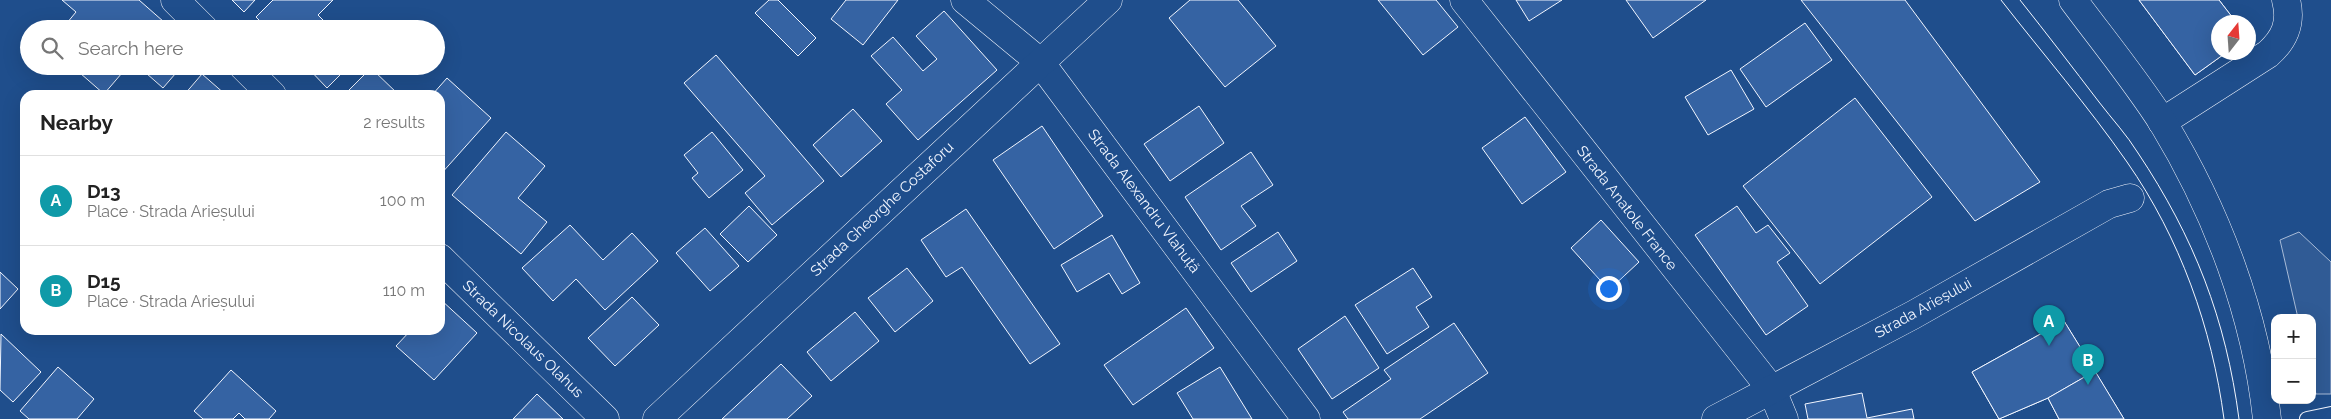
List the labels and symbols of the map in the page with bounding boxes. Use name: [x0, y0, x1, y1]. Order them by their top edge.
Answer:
north arrow: [2211, 15, 2256, 60]
street label: Strada Alexandru Vlahuță: [1084, 125, 1204, 277]
street label: Strada Gheorghe Costaforu: [807, 138, 957, 280]
street label: Strada Anatole France: [1573, 142, 1681, 274]
street label: Strada Arieșului: [1871, 274, 1975, 342]
street label: Strada Nicolaus Olahus: [459, 276, 587, 402]
your location: [1596, 276, 1622, 302]
pin: A: [2033, 305, 2065, 346]
pin: B: [2072, 344, 2104, 385]

